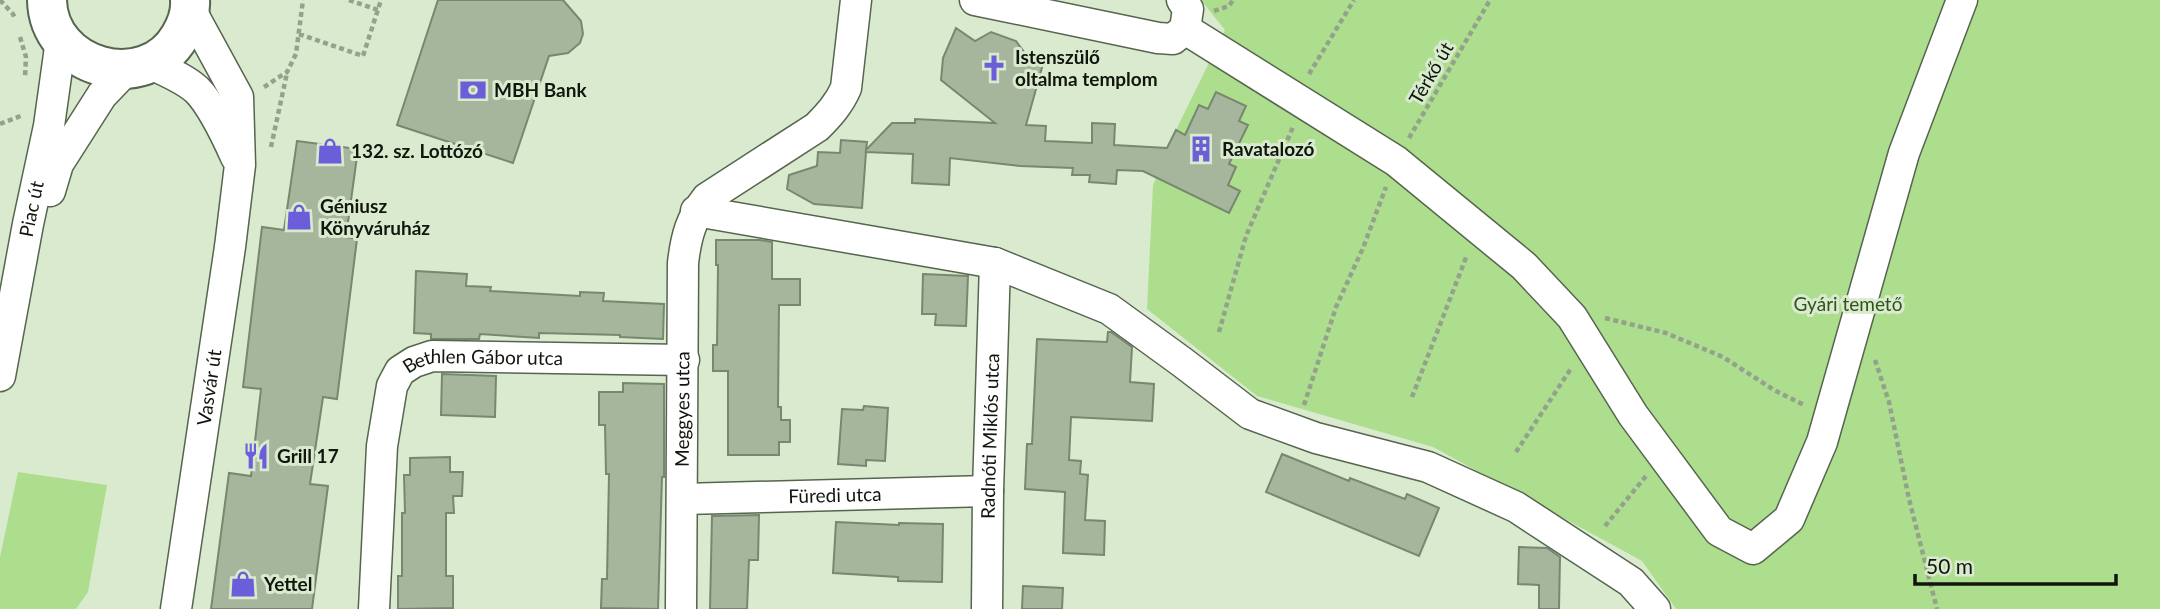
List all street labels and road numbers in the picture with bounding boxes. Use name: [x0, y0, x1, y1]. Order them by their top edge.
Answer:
street label: Térkő út: [1404, 37, 1458, 108]
street label: Piac út: [14, 178, 48, 239]
street label: Bethlen Gábor utca: [398, 344, 563, 377]
street label: Vasvár út: [192, 347, 226, 427]
street label: Meggyes utca: [670, 351, 693, 467]
street label: Radnóti Miklós utca: [976, 353, 1003, 519]
street label: Füredi utca: [788, 482, 882, 507]

